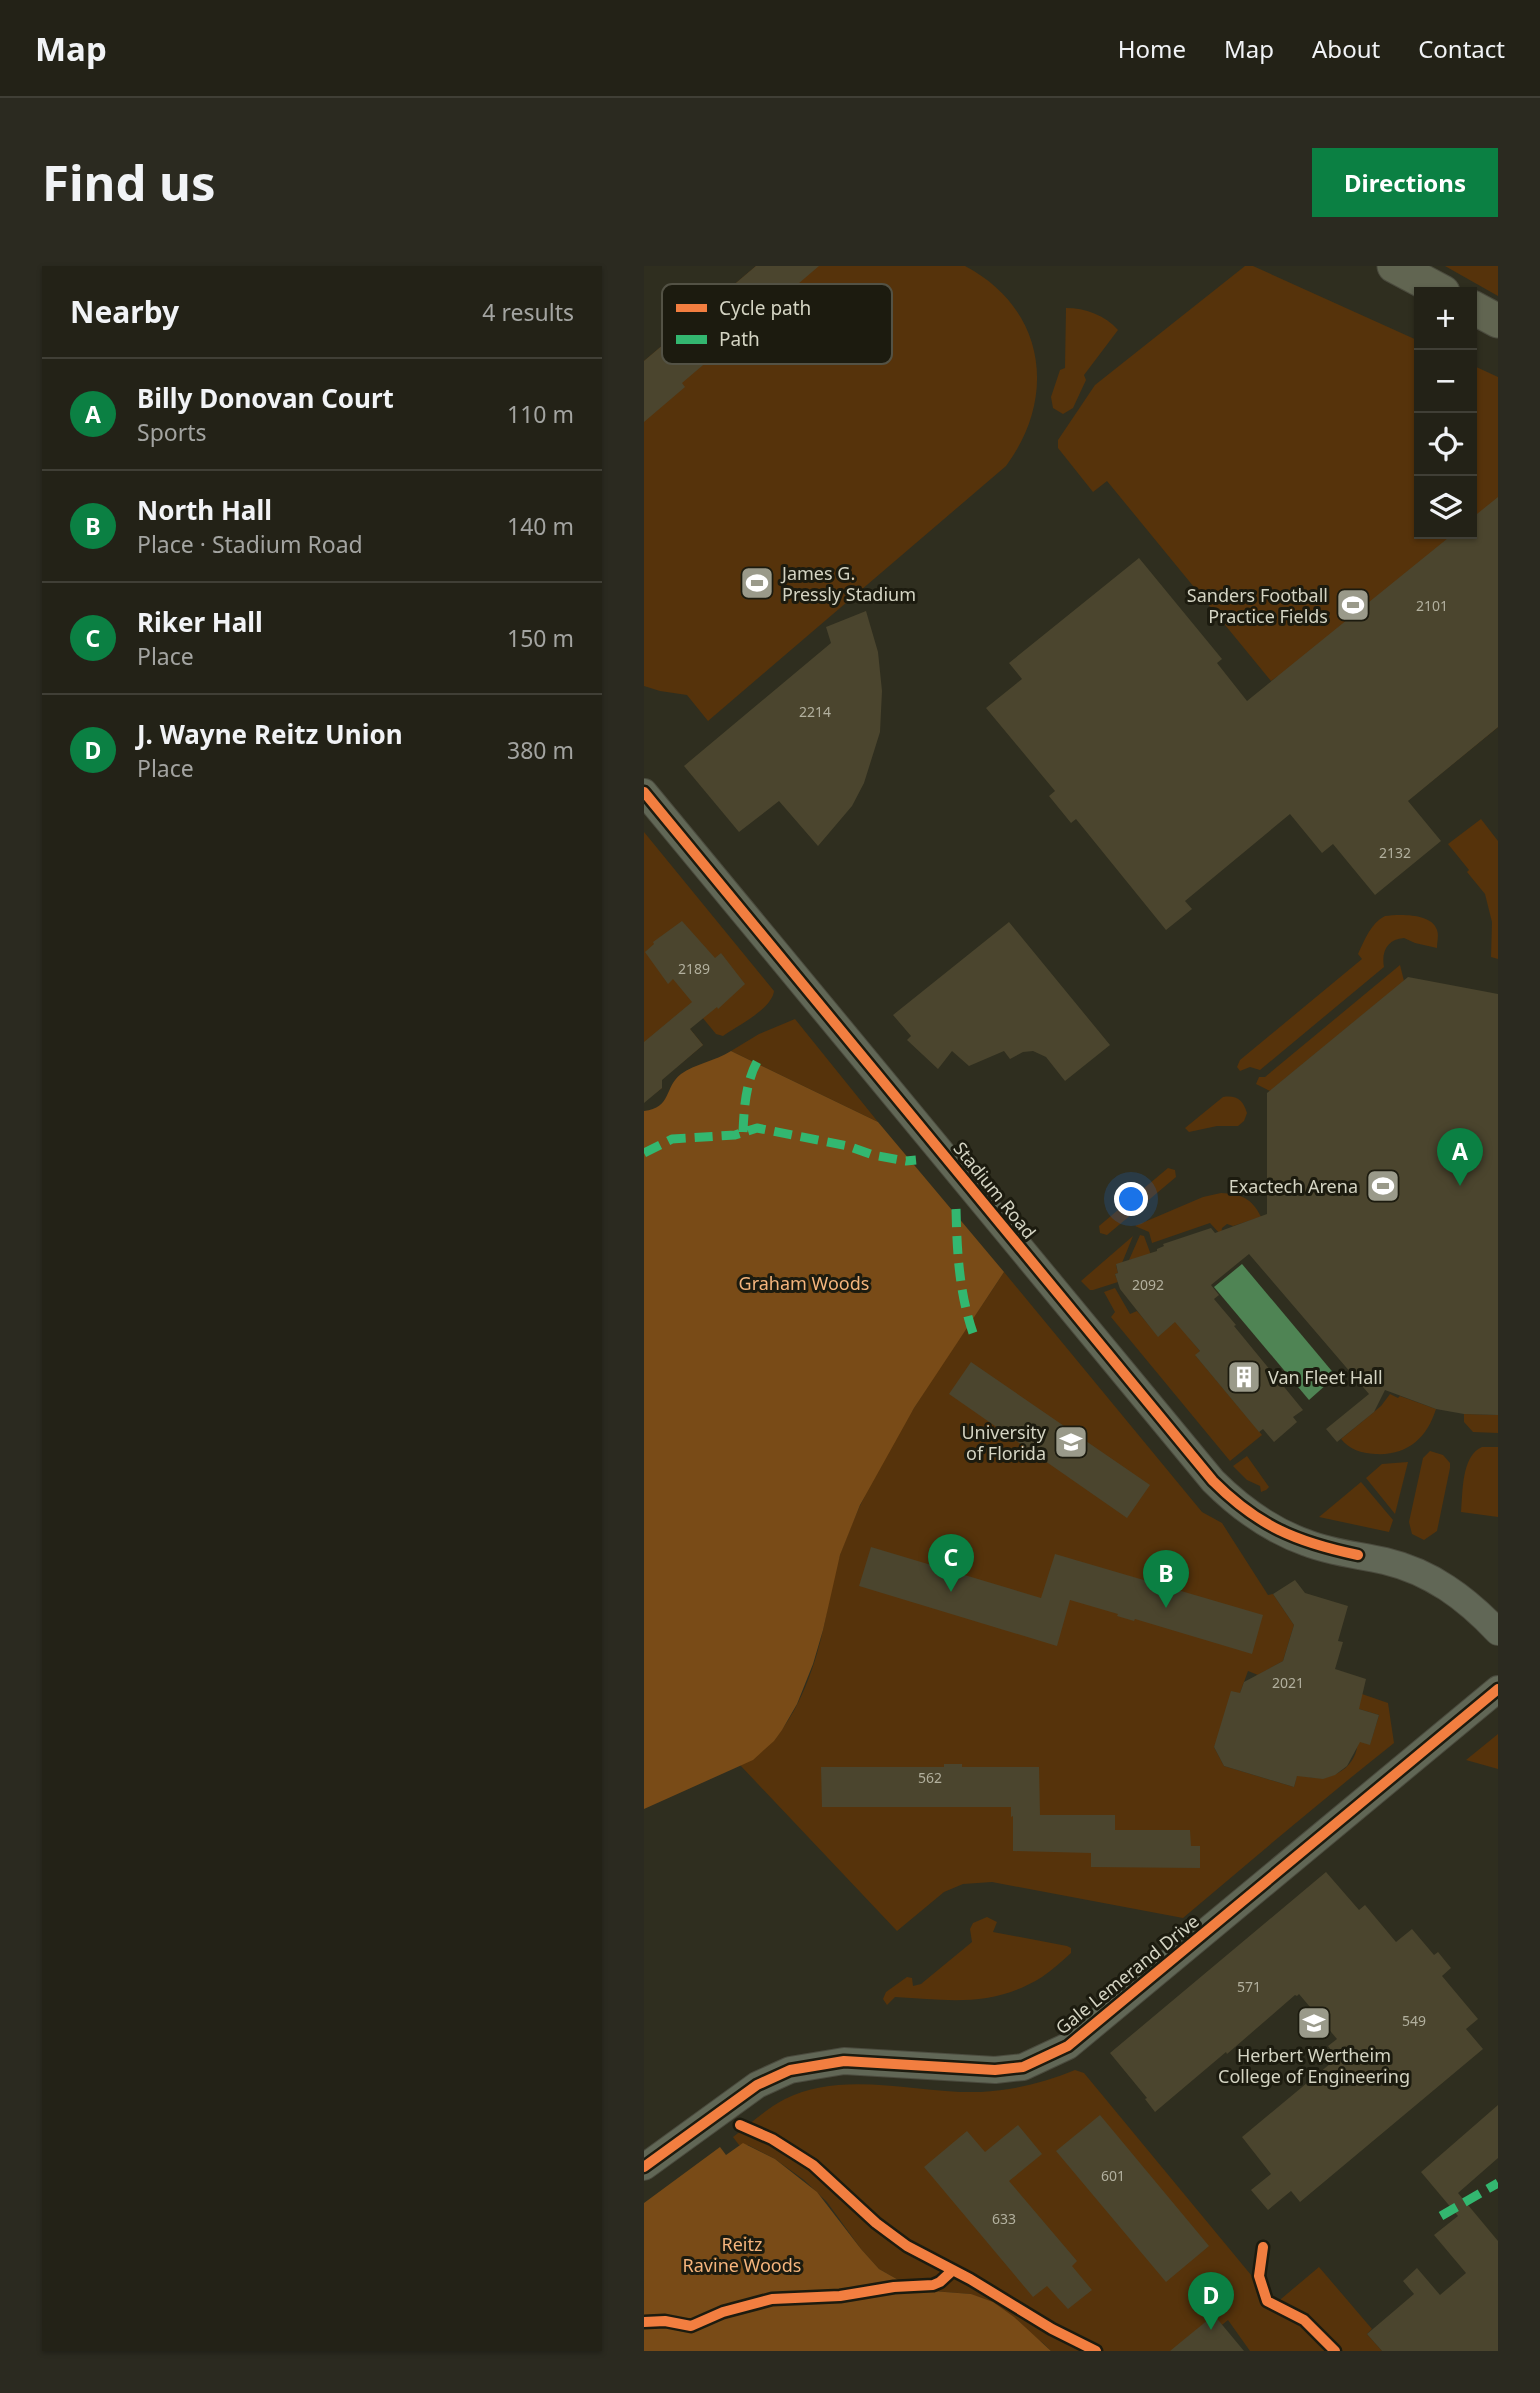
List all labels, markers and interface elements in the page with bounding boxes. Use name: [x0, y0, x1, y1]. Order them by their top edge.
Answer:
text: Map: [35, 26, 107, 71]
text: Home: [1118, 32, 1186, 65]
text: Map: [1224, 32, 1274, 65]
text: About: [1312, 32, 1380, 65]
text: Contact: [1418, 32, 1505, 65]
button: Directions: [1312, 148, 1498, 217]
text: Find us: [42, 149, 216, 215]
legend: [662, 284, 892, 364]
map controls: [1414, 287, 1477, 539]
button: +: [1414, 287, 1477, 350]
text: Nearby: [70, 291, 179, 332]
text: Cycle path: [719, 295, 811, 321]
text: 4 results: [482, 296, 574, 328]
text: Path: [719, 326, 760, 352]
button: −: [1414, 350, 1477, 413]
text: Billy Donovan Court: [137, 380, 394, 416]
text: A: [85, 398, 101, 430]
text: 110 m: [507, 398, 574, 430]
button: locate: [1414, 413, 1477, 476]
text: Sports: [137, 416, 207, 448]
button: layers: [1414, 476, 1477, 539]
text: North Hall: [137, 492, 272, 528]
text: B: [85, 510, 101, 542]
text: 140 m: [507, 510, 574, 542]
text: Place · Stadium Road: [137, 528, 363, 560]
place label: James G. Pressly Stadium: [780, 561, 916, 606]
sports icon: James G. Pressly Stadium: [738, 564, 776, 602]
place label: Sanders Football Practice Fields: [1187, 583, 1328, 628]
sports icon: Sanders Football Practice Fields: [1334, 586, 1372, 624]
house number: 2101: [1416, 596, 1448, 615]
text: Riker Hall: [137, 604, 263, 640]
text: C: [86, 622, 100, 654]
text: 150 m: [507, 622, 574, 654]
text: Place: [137, 640, 194, 672]
house number: 2214: [799, 702, 831, 721]
text: J. Wayne Reitz Union: [137, 716, 403, 752]
text: D: [85, 734, 101, 766]
text: 380 m: [507, 734, 574, 766]
text: Place: [137, 752, 194, 784]
house number: 2132: [1379, 843, 1411, 862]
house number: 2189: [678, 959, 710, 978]
pin: A: [1437, 1128, 1483, 1186]
street label: Stadium Road: [949, 1137, 1041, 1243]
sports icon: Exactech Arena: [1364, 1167, 1402, 1205]
place label: Exactech Arena: [1229, 1174, 1358, 1198]
your location: [1114, 1182, 1148, 1216]
park label: Graham Woods: [739, 1271, 869, 1295]
house number: 2092: [1132, 1275, 1164, 1294]
building icon: Van Fleet Hall: [1225, 1358, 1263, 1396]
place label: Van Fleet Hall: [1268, 1365, 1383, 1389]
place label: University of Florida: [961, 1420, 1047, 1465]
school or university icon: University of Florida: [1052, 1423, 1090, 1461]
pin: C: [928, 1534, 974, 1592]
pin: B: [1143, 1550, 1189, 1608]
house number: 2021: [1272, 1673, 1304, 1692]
house number: 562: [918, 1768, 942, 1787]
street label: Gale Lemerand Drive: [1050, 1909, 1204, 2039]
house number: 571: [1237, 1977, 1261, 1996]
school or university icon: Herbert Wertheim College of Engineering: [1295, 2004, 1333, 2042]
house number: 549: [1402, 2011, 1426, 2030]
place label: Herbert Wertheim College of Engineering: [1218, 2043, 1410, 2088]
house number: 601: [1101, 2166, 1125, 2185]
house number: 633: [992, 2209, 1016, 2228]
park label: Reitz Ravine Woods: [683, 2232, 801, 2277]
pin: D: [1188, 2272, 1234, 2330]

